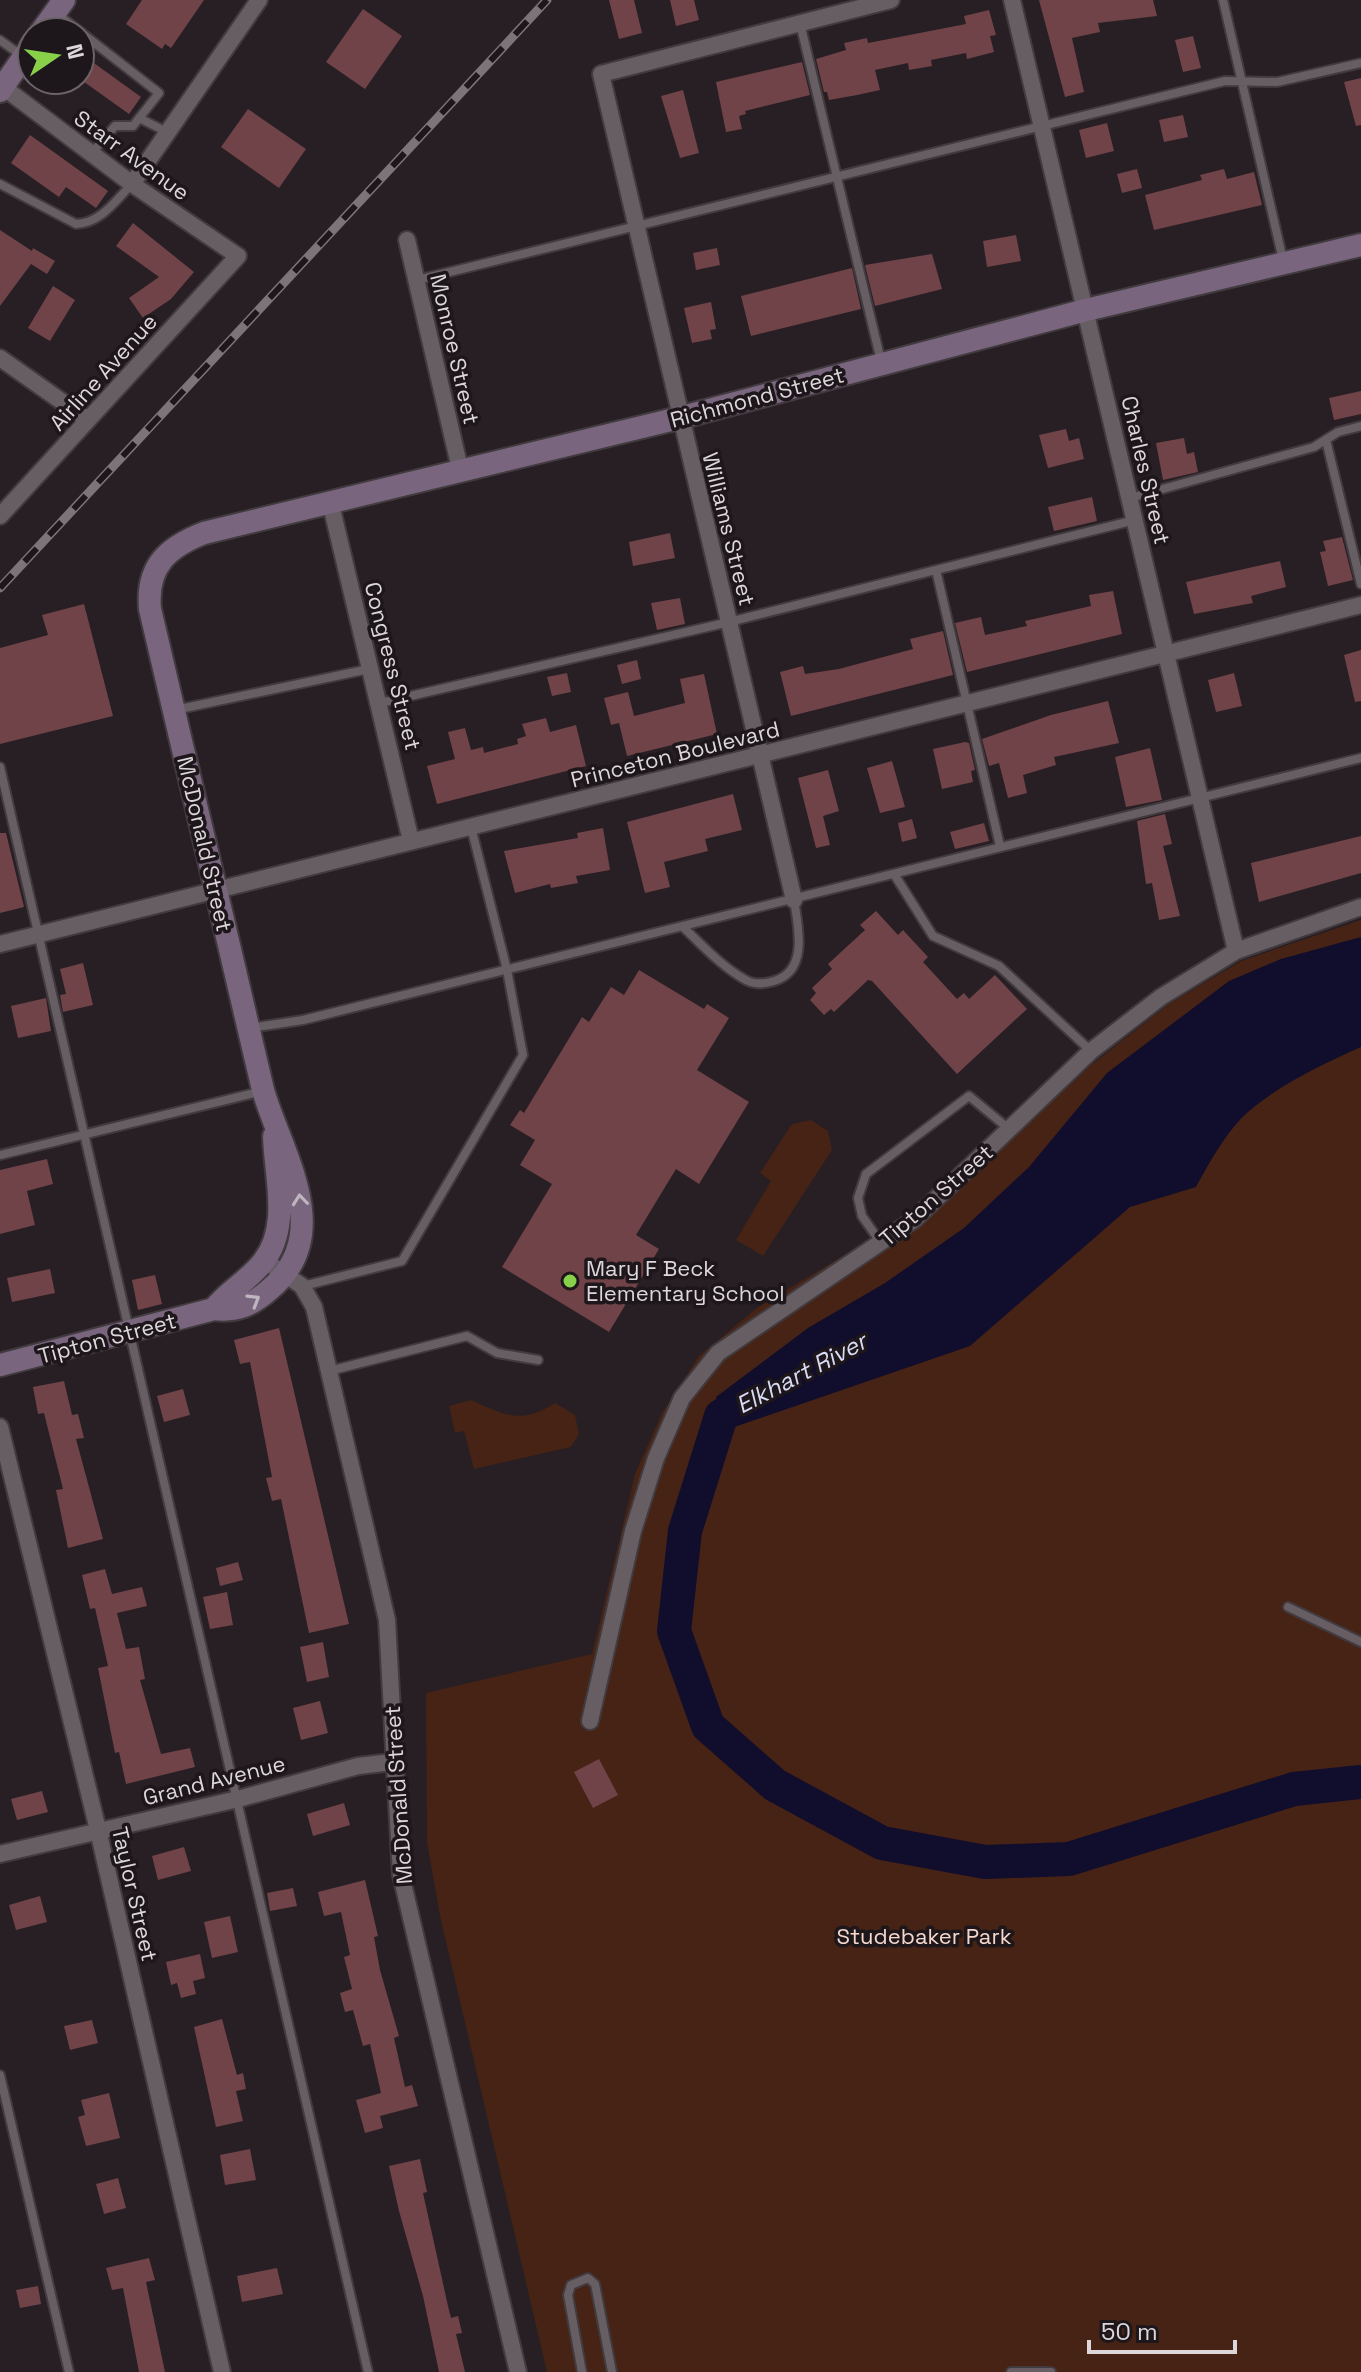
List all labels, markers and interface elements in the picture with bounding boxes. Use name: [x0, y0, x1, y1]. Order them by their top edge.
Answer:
north arrow: [16, 16, 96, 96]
text: N: [60, 41, 91, 62]
street label: Starr Avenue: [69, 104, 195, 206]
street label: Monroe Street: [424, 271, 486, 427]
street label: Airline Avenue: [43, 308, 163, 436]
street label: Richmond Street: [667, 360, 847, 434]
street label: Charles Street: [1115, 393, 1177, 547]
street label: Williams Street: [696, 450, 762, 608]
street label: Congress Street: [359, 579, 427, 753]
street label: Princeton Boulevard: [568, 714, 782, 794]
street label: McDonald Street: [171, 754, 239, 934]
street label: Tipton Street: [873, 1138, 999, 1252]
one-way arrow: [291, 1193, 308, 1206]
place label: Mary F Beck Elementary School: [586, 1254, 785, 1307]
marker: Mary F Beck Elementary School: [561, 1272, 579, 1290]
one-way arrow: [245, 1294, 260, 1310]
street label: Tipton Street: [35, 1306, 179, 1370]
water label: Elkhart River: [730, 1324, 874, 1420]
street label: McDonald Street: [378, 1705, 418, 1885]
street label: Grand Avenue: [140, 1749, 288, 1811]
street label: Taylor Street: [106, 1824, 164, 1964]
park label: Studebaker Park: [836, 1922, 1012, 1950]
scale bar: [1089, 2304, 1235, 2354]
text: 50 m: [1101, 2316, 1158, 2347]

